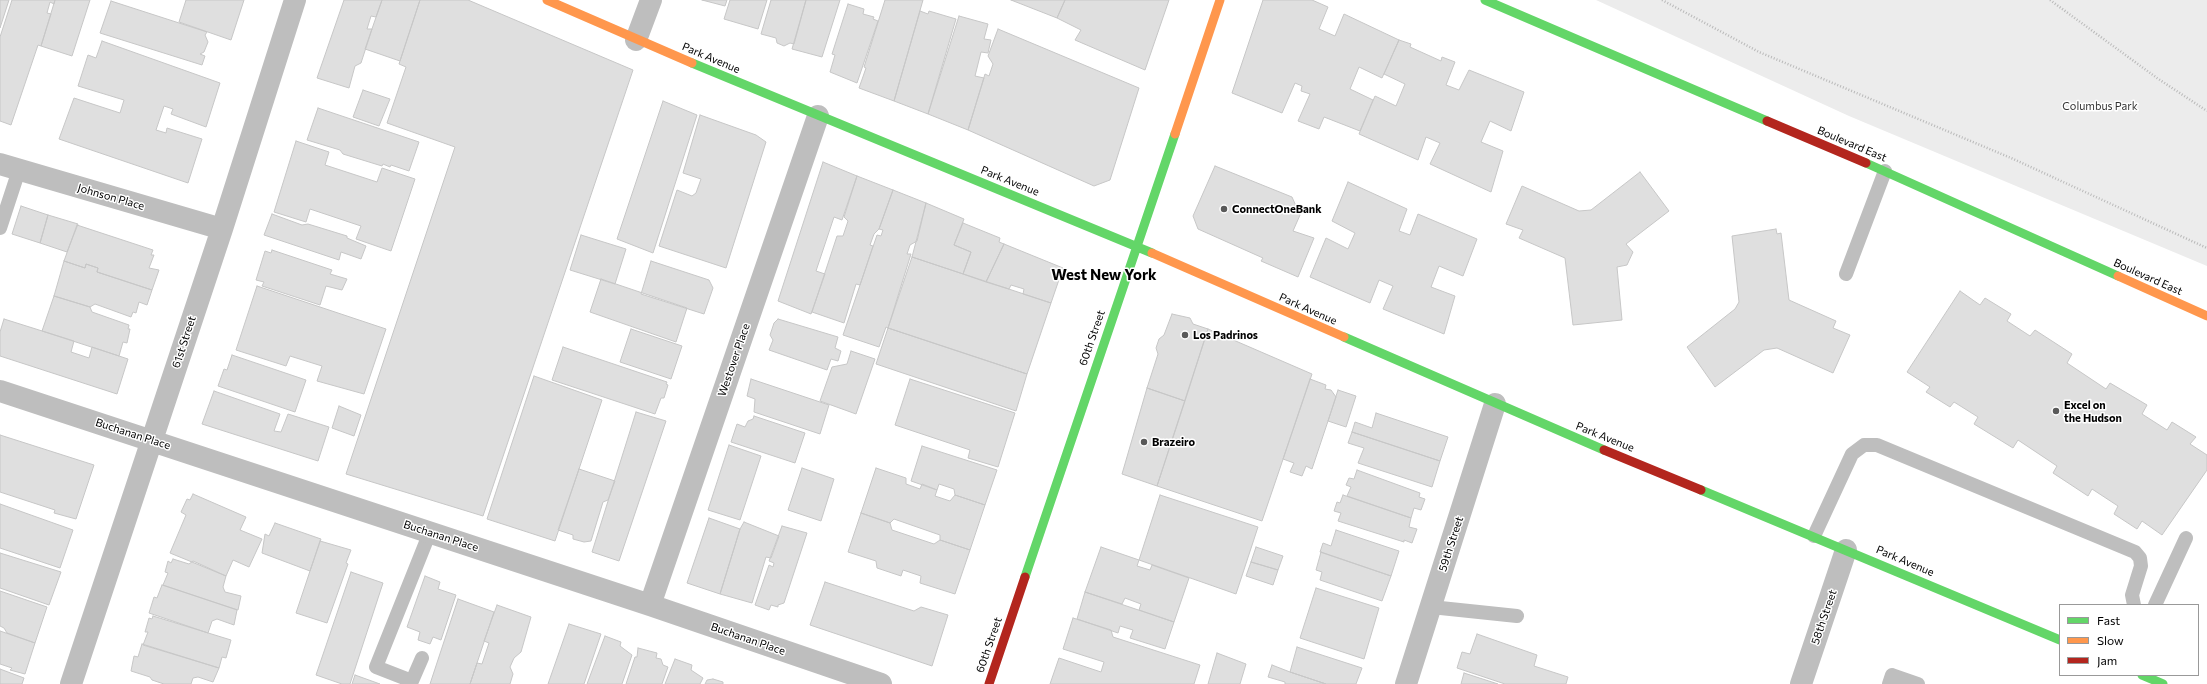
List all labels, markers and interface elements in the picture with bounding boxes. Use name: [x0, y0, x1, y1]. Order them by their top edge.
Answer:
street label: Park Avenue: [680, 40, 742, 76]
park label: Columbus Park: [2062, 99, 2138, 113]
street label: Boulevard East: [1815, 123, 1889, 165]
street label: Park Avenue: [979, 163, 1041, 199]
street label: Johnson Place: [76, 181, 146, 213]
place label: ConnectOneBank: [1232, 202, 1321, 216]
marker: ConnectOneBank: [1219, 204, 1229, 214]
street label: Boulevard East: [2112, 256, 2184, 298]
district label: West New York: [1051, 266, 1157, 284]
street label: Park Avenue: [1277, 290, 1339, 328]
street label: 60th Street: [1076, 308, 1108, 368]
street label: 61st Street: [169, 314, 199, 370]
street label: Westover Place: [715, 322, 753, 398]
place label: Los Padrinos: [1193, 328, 1258, 342]
marker: Los Padrinos: [1180, 330, 1190, 340]
place label: Excel on the Hudson: [2064, 398, 2122, 424]
marker: Excel on the Hudson: [2051, 406, 2061, 416]
street label: Buchanan Place: [94, 416, 172, 452]
street label: Park Avenue: [1574, 419, 1636, 455]
place label: Brazeiro: [1152, 435, 1195, 449]
marker: Brazeiro: [1139, 437, 1149, 447]
street label: 59th Street: [1436, 515, 1466, 573]
street label: Buchanan Place: [402, 518, 480, 554]
street label: Park Avenue: [1874, 543, 1936, 579]
street label: 58th Street: [1808, 588, 1840, 646]
legend: [2059, 604, 2199, 676]
text: Fast: [2097, 613, 2120, 627]
street label: 60th Street: [973, 615, 1005, 675]
street label: Buchanan Place: [709, 620, 787, 658]
text: Slow: [2097, 633, 2124, 647]
text: Jam: [2097, 653, 2117, 667]

